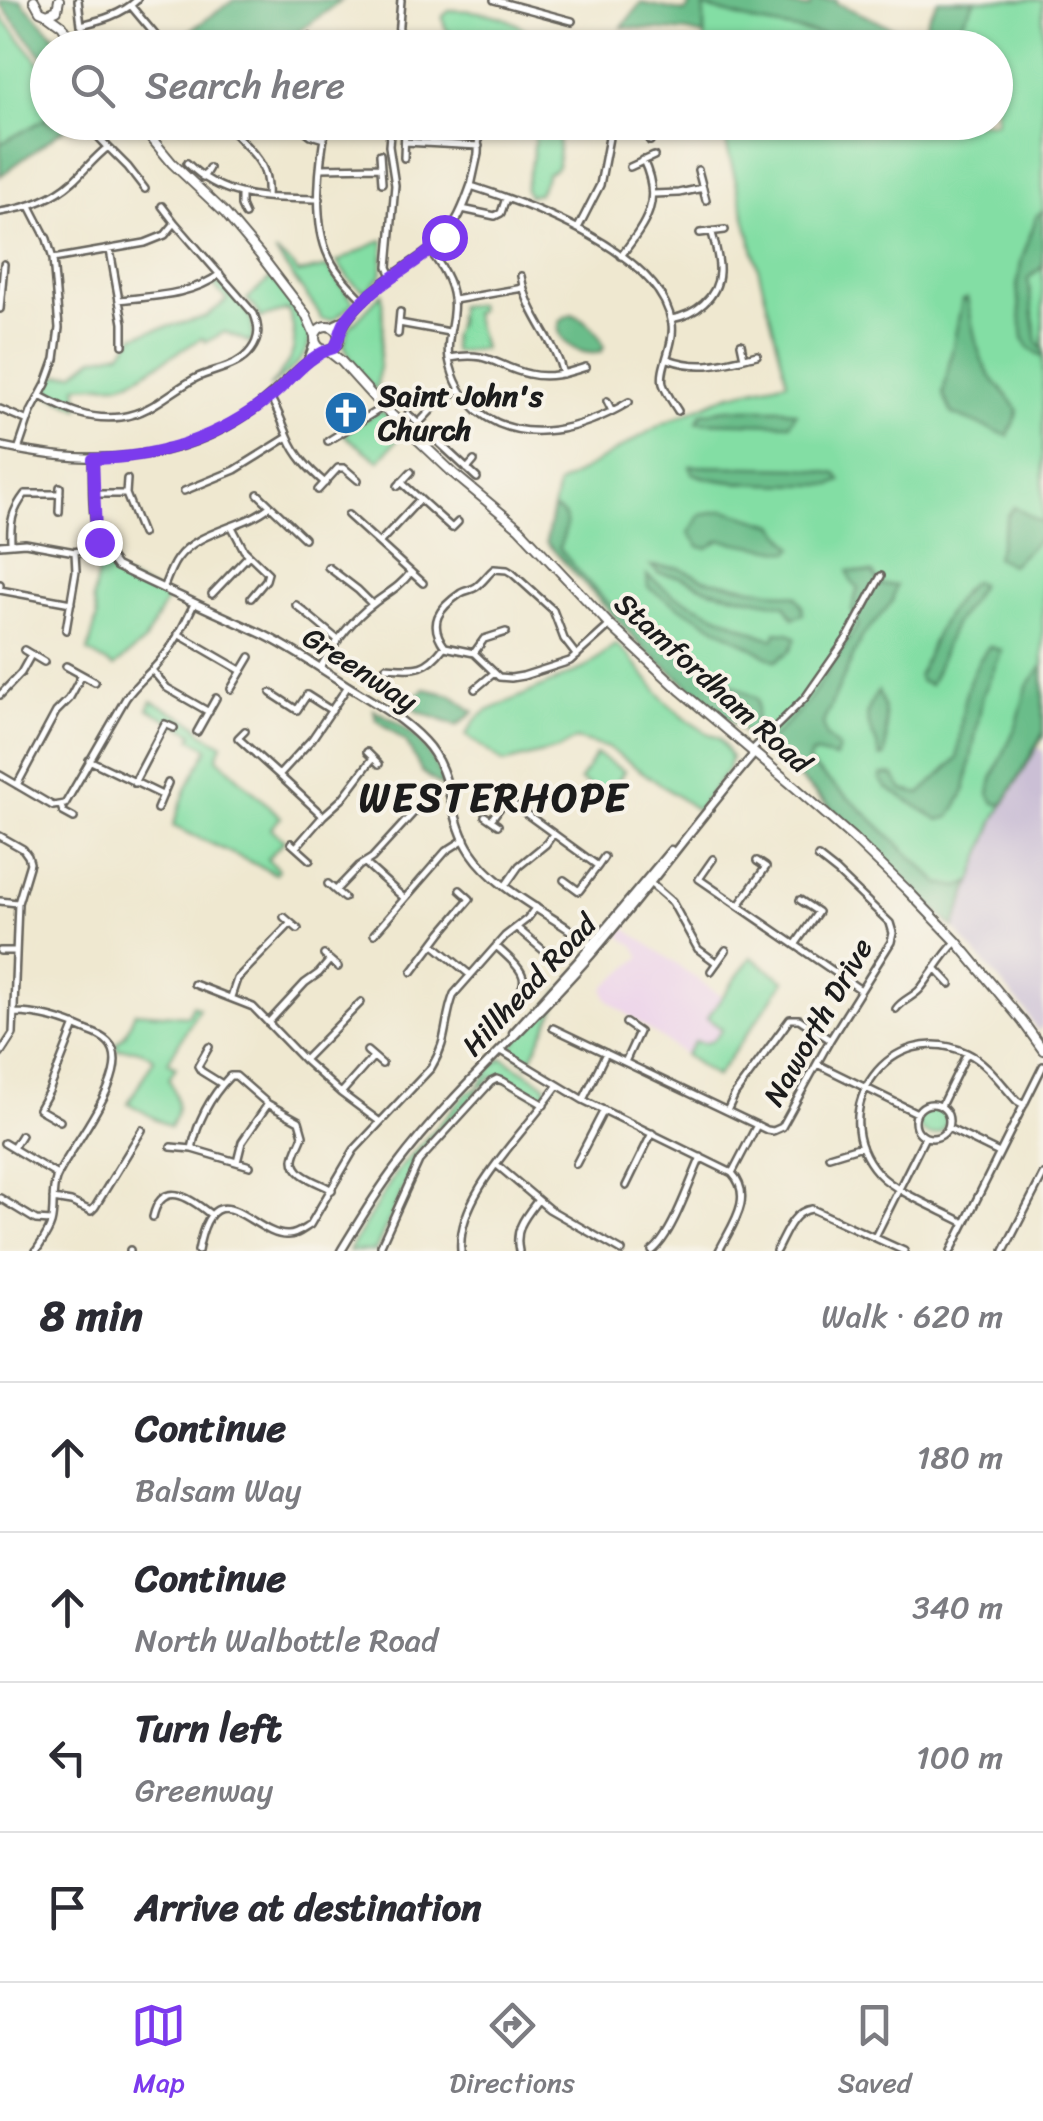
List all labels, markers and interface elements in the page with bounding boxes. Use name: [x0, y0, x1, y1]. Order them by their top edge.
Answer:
search box: [30, 30, 1013, 140]
text: Search here: [145, 52, 345, 119]
icon: search: [65, 58, 120, 113]
route start: [422, 215, 468, 261]
place label: Saint John's Church: [377, 369, 544, 457]
church icon: Saint John's Church: [323, 390, 369, 436]
route end: [77, 520, 123, 566]
street label: Stamfordham Road: [601, 578, 826, 789]
street label: Greenway: [291, 611, 429, 727]
district label: WESTERHOPE: [359, 762, 630, 833]
street label: Hillhead Road: [448, 899, 612, 1070]
street label: Naworth Drive: [748, 927, 888, 1117]
text: 8 min: [40, 1279, 143, 1353]
text: Walk · 620 m: [821, 1288, 1003, 1345]
text: Continue: [135, 1395, 286, 1462]
text: 180 m: [917, 1429, 1003, 1486]
icon: ahead: [40, 1430, 95, 1485]
text: Balsam Way: [135, 1462, 301, 1519]
text: Continue: [135, 1545, 286, 1612]
text: 340 m: [912, 1579, 1003, 1636]
icon: ahead: [40, 1580, 95, 1635]
text: North Walbottle Road: [135, 1612, 438, 1669]
text: Turn left: [135, 1695, 281, 1762]
text: 100 m: [916, 1729, 1003, 1786]
icon: left: [40, 1730, 95, 1785]
text: Greenway: [135, 1762, 273, 1819]
text: Arrive at destination: [135, 1874, 482, 1941]
icon: arrive: [40, 1880, 95, 1935]
tab: Map: [131, 1998, 186, 2107]
tab: Directions: [449, 1998, 575, 2107]
tab: Saved: [838, 1998, 912, 2107]

